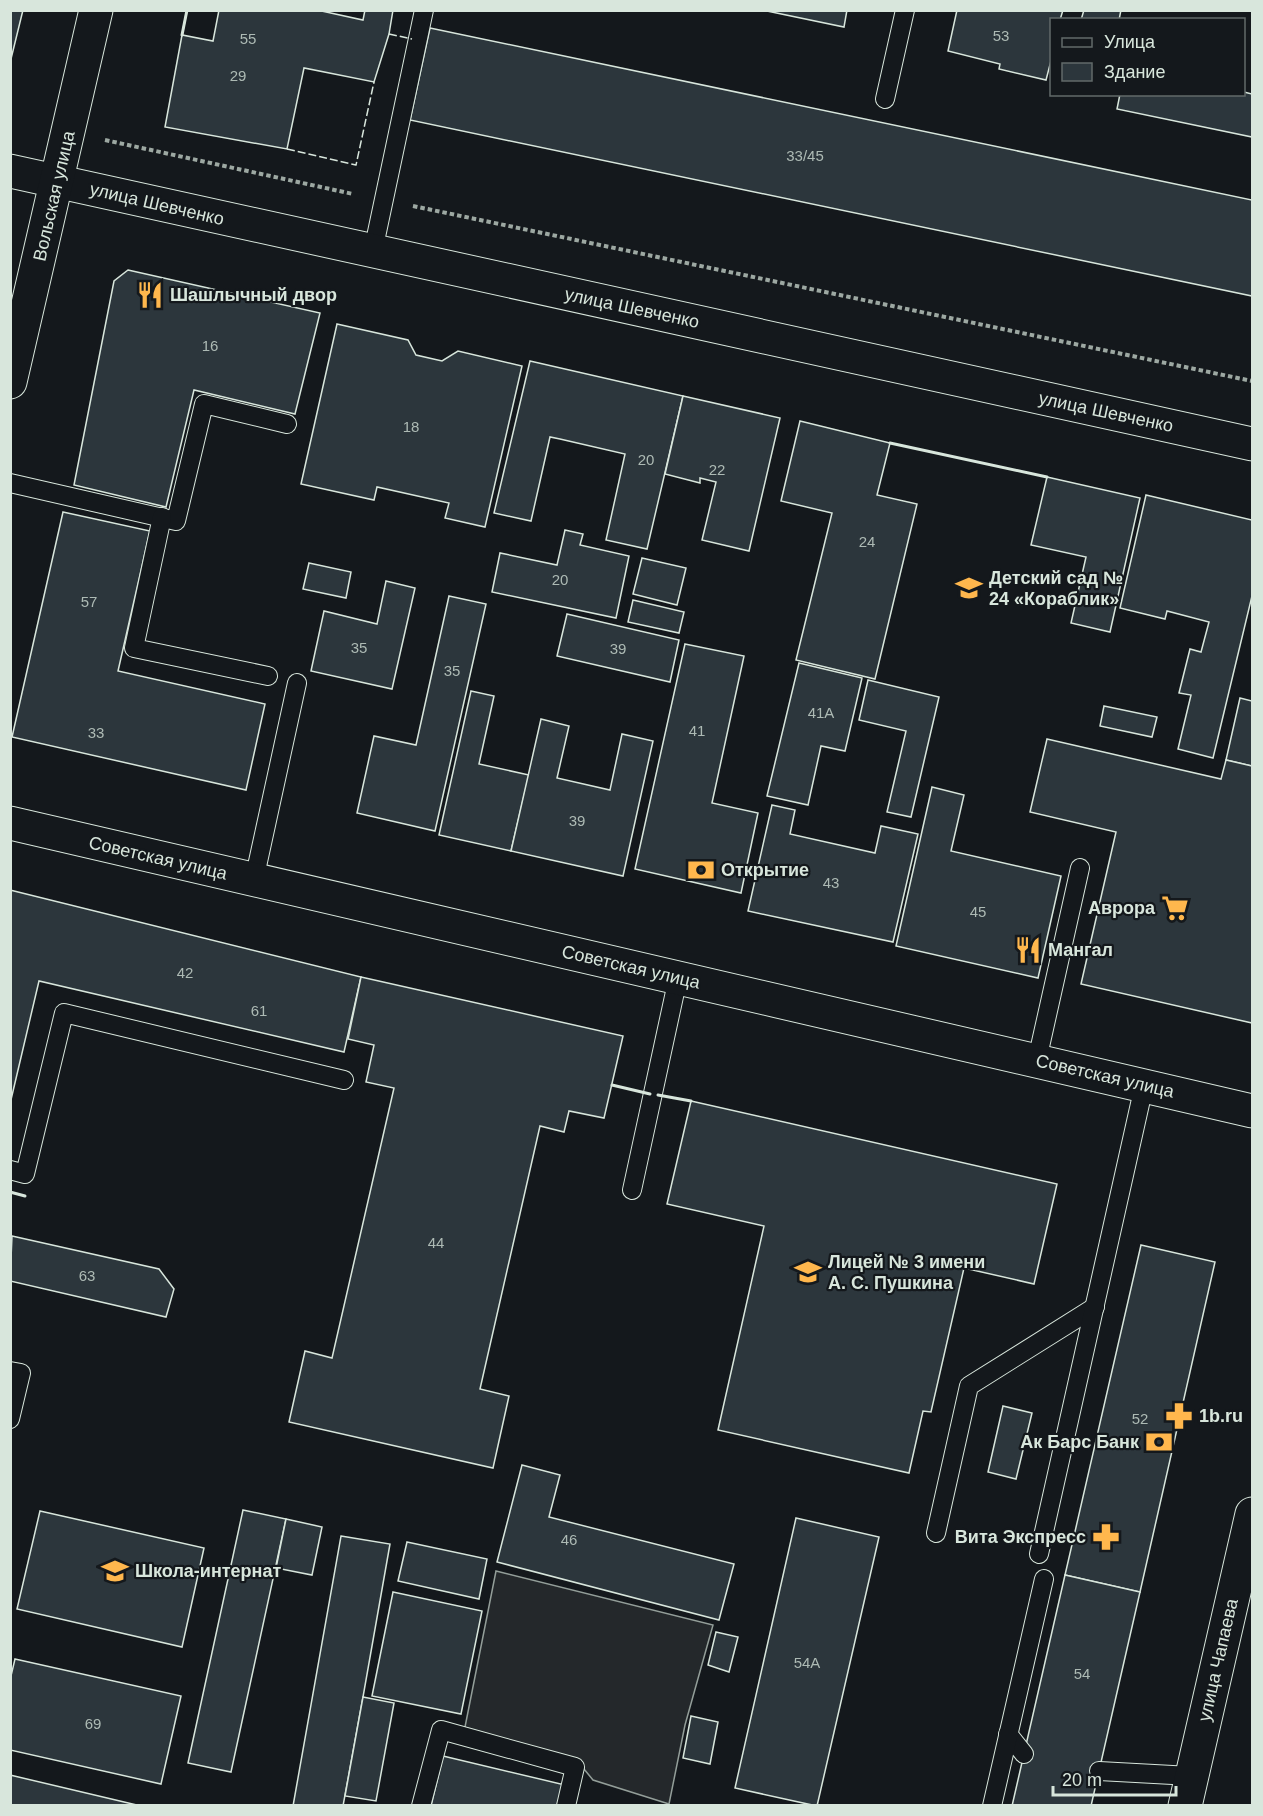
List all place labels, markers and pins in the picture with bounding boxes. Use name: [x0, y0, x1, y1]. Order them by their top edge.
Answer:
restaurant icon: Шашлычный двор: [135, 280, 165, 310]
place label: Шашлычный двор: [170, 285, 337, 305]
place label: Детский сад № 24 «Кораблик»: [989, 568, 1123, 609]
school or university icon: Детский сад № 24 «Кораблик»: [954, 573, 984, 603]
bank icon: Открытие: [686, 855, 716, 885]
place label: Открытие: [721, 860, 809, 880]
supermarket icon: Аврора: [1160, 893, 1190, 923]
place label: Аврора: [1088, 898, 1156, 918]
restaurant icon: Мангал: [1013, 935, 1043, 965]
place label: Мангал: [1048, 940, 1113, 960]
place label: Лицей № 3 имени А. С. Пушкина: [828, 1252, 985, 1293]
school or university icon: Лицей № 3 имени А. С. Пушкина: [793, 1257, 823, 1287]
pharmacy icon: 1b.ru: [1164, 1401, 1194, 1431]
place label: 1b.ru: [1199, 1406, 1243, 1426]
bank icon: Ак Барс Банк: [1144, 1427, 1174, 1457]
place label: Ак Барс Банк: [1020, 1432, 1140, 1452]
pharmacy icon: Вита Экспресс: [1091, 1522, 1121, 1552]
place label: Вита Экспресс: [955, 1527, 1086, 1547]
school or university icon: Школа-интернат: [100, 1556, 130, 1586]
place label: Школа-интернат: [135, 1561, 281, 1581]

